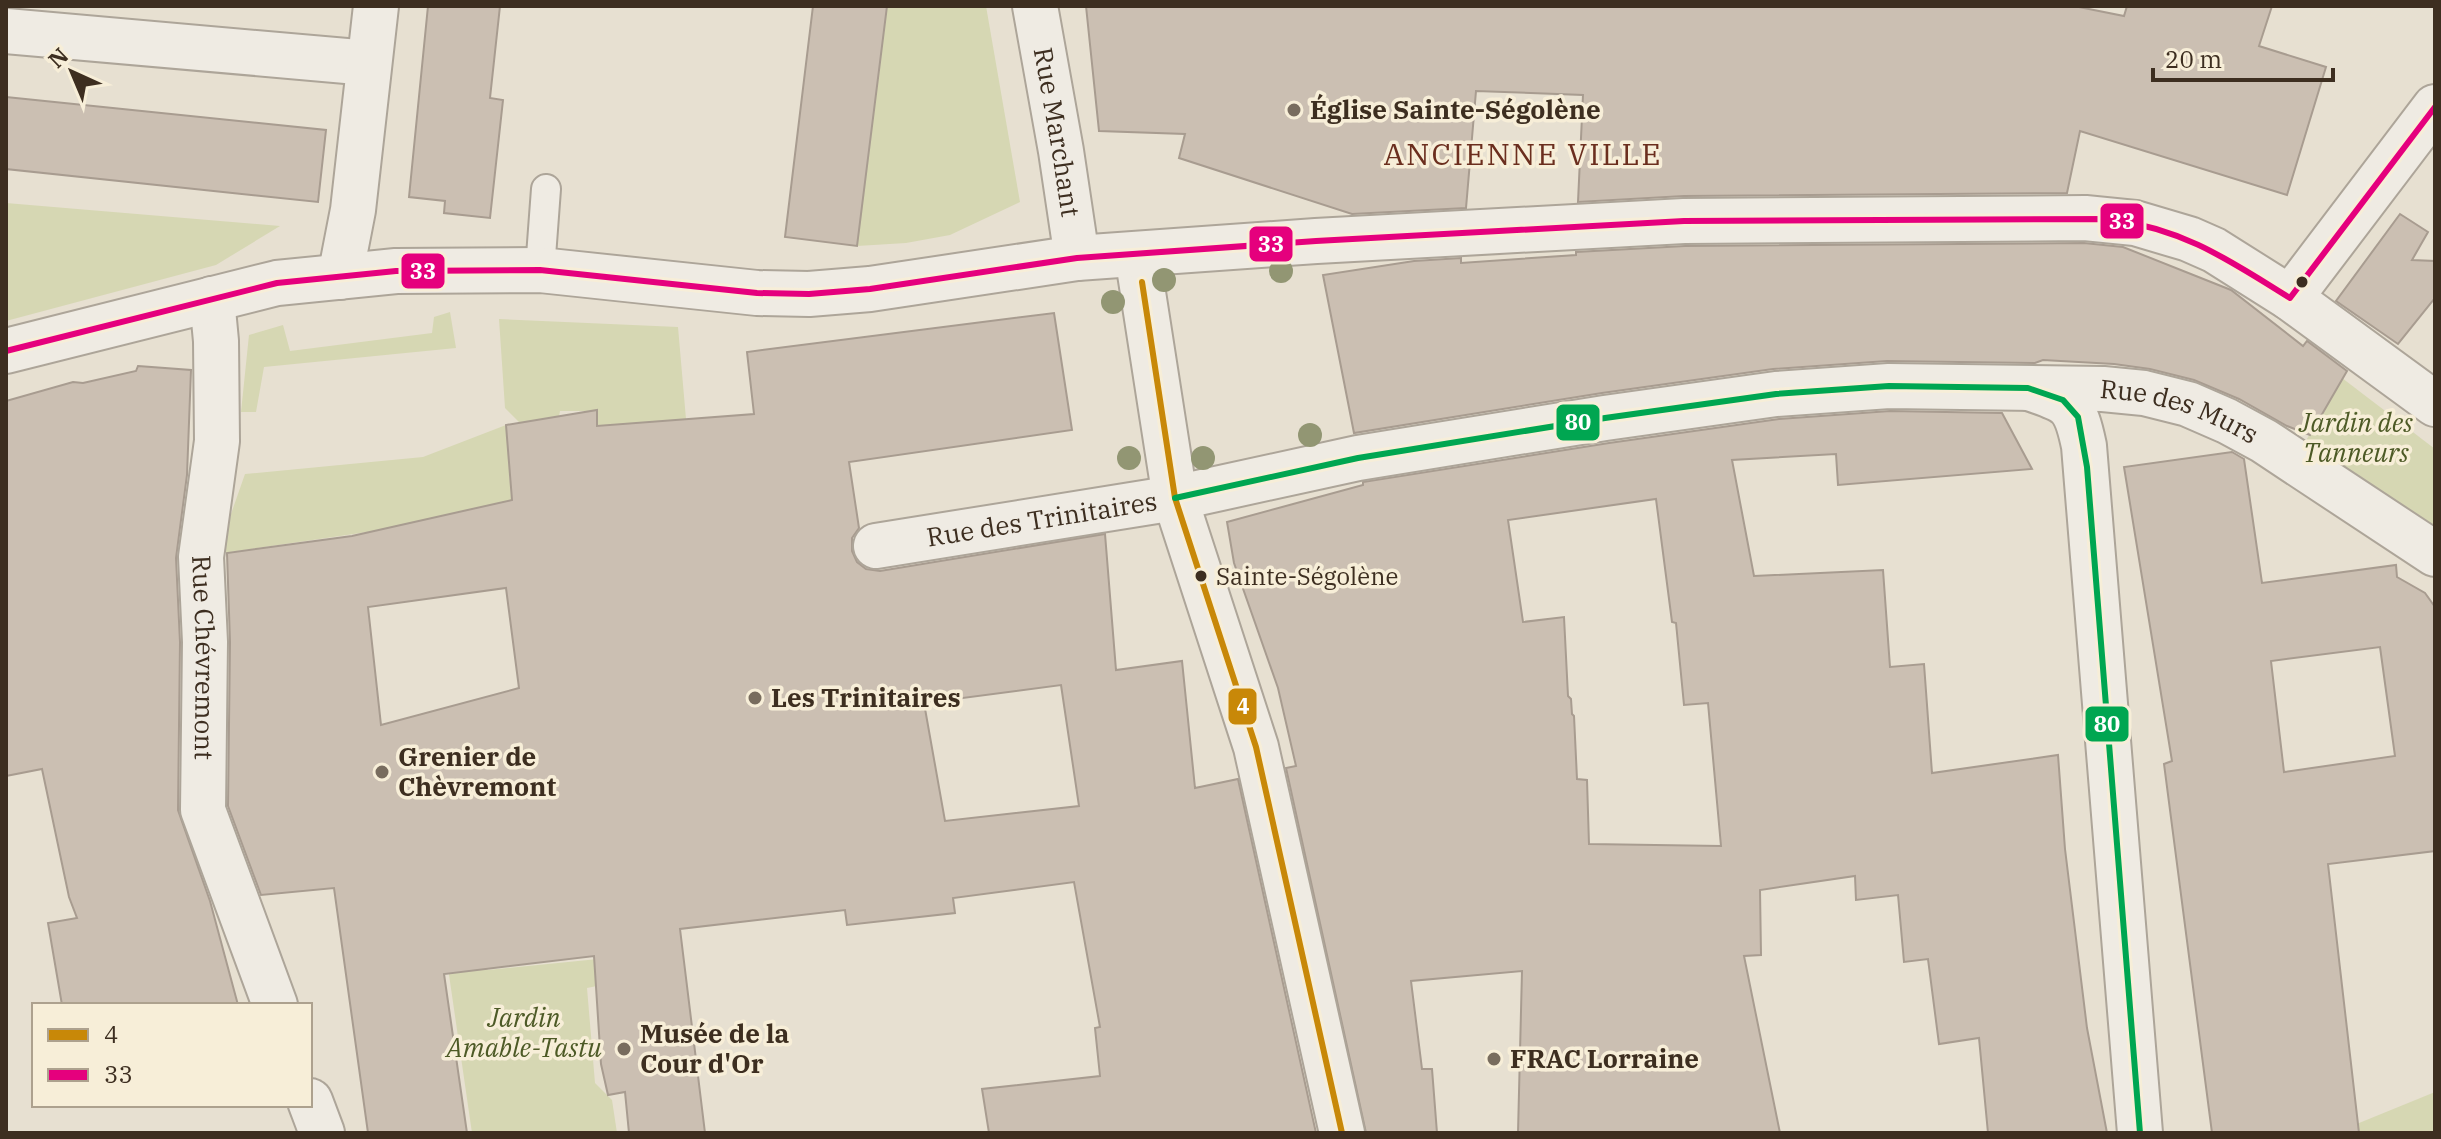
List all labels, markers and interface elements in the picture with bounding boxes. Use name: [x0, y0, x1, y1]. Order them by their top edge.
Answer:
north arrow: [32, 32, 112, 112]
scale bar: [2153, 32, 2333, 82]
text: N: [41, 41, 74, 74]
text: 20 m: [2165, 43, 2222, 75]
street label: Rue Marchant: [1027, 44, 1089, 219]
place label: Église Sainte-Ségolène: [1310, 92, 1601, 126]
marker: Église Sainte-Ségolène: [1285, 101, 1303, 119]
district label: ANCIENNE VILLE: [1383, 134, 1663, 173]
line badge: 33: [2099, 202, 2145, 240]
text: 33: [2109, 206, 2135, 235]
line badge: 33: [1248, 225, 1294, 263]
text: 33: [1258, 229, 1284, 258]
line badge: 33: [400, 252, 446, 290]
text: 33: [410, 256, 436, 285]
unlabelled marker: [2294, 274, 2310, 290]
street label: Rue des Murs: [2099, 371, 2265, 451]
line badge: 80: [1555, 403, 1601, 442]
park label: Jardin des Tanneurs: [2298, 405, 2413, 469]
text: 80: [1565, 407, 1591, 436]
street label: Rue des Trinitaires: [924, 483, 1159, 554]
street label: Rue Chévremont: [185, 554, 223, 760]
place label: Sainte-Ségolène: [1216, 560, 1398, 592]
marker: Sainte-Ségolène: [1193, 568, 1209, 584]
place label: Les Trinitaires: [771, 680, 961, 714]
line badge: 4: [1227, 687, 1258, 726]
marker: Les Trinitaires: [746, 689, 764, 707]
text: 4: [1236, 691, 1250, 720]
line badge: 80: [2084, 705, 2130, 743]
text: 80: [2094, 709, 2120, 738]
place label: Grenier de Chèvremont: [398, 739, 556, 803]
marker: Grenier de Chèvremont: [373, 763, 391, 781]
park label: Jardin Amable-Tastu: [444, 1000, 602, 1064]
legend: [32, 1003, 312, 1107]
place label: Musée de la Cour d'Or: [640, 1016, 789, 1080]
text: 4: [104, 1018, 118, 1050]
marker: Musée de la Cour d'Or: [615, 1040, 633, 1058]
place label: FRAC Lorraine: [1510, 1041, 1699, 1075]
marker: FRAC Lorraine: [1485, 1050, 1503, 1068]
text: 33: [104, 1058, 133, 1090]

